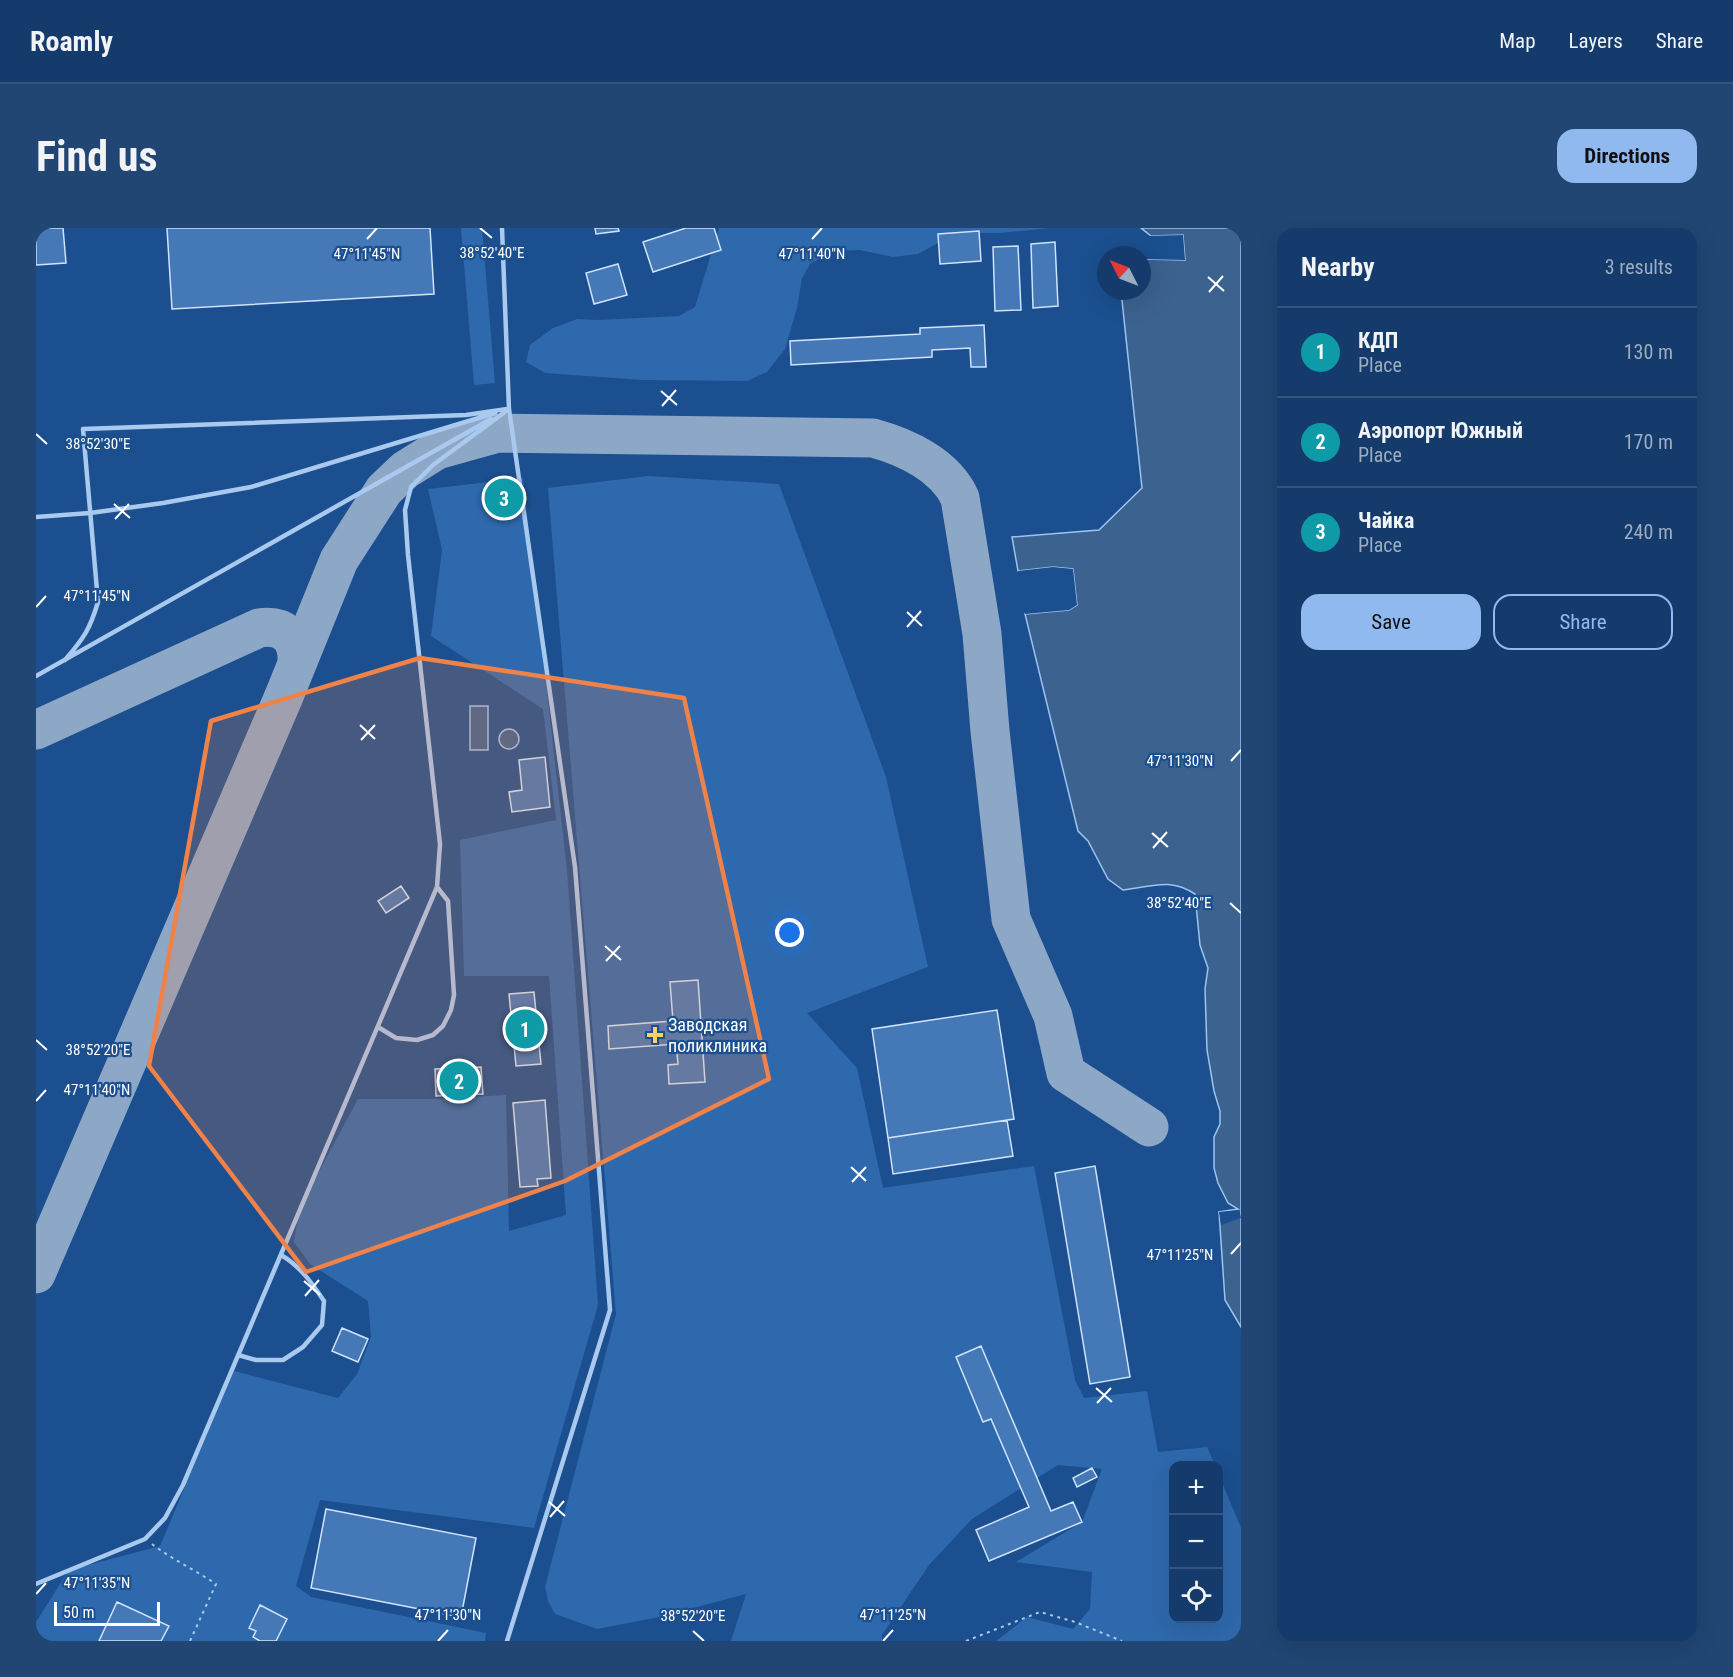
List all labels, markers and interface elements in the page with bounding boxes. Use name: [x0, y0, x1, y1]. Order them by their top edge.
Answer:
text: Roamly: [30, 25, 113, 58]
text: Map: [1499, 29, 1536, 53]
text: Layers: [1569, 29, 1623, 53]
text: Share: [1656, 29, 1703, 53]
button: Directions: [1557, 129, 1697, 183]
text: Find us: [36, 132, 157, 181]
text: 38°52'40"E: [460, 244, 524, 262]
text: 47°11'45"N: [334, 245, 400, 263]
text: 47°11'40"N: [779, 245, 845, 263]
north arrow: [1097, 246, 1151, 300]
text: Nearby: [1301, 252, 1375, 282]
text: 3 results: [1605, 255, 1673, 279]
text: КДП: [1358, 328, 1398, 353]
text: 1: [1315, 340, 1326, 364]
text: 130 m: [1624, 340, 1673, 364]
text: Place: [1358, 353, 1402, 377]
text: Аэропорт Южный: [1358, 418, 1523, 443]
text: 2: [1315, 430, 1326, 454]
text: 170 m: [1624, 430, 1673, 454]
text: 38°52'30"E: [66, 435, 130, 453]
text: Place: [1358, 443, 1402, 467]
pin: 3: [484, 476, 524, 520]
text: Чайка: [1358, 508, 1414, 533]
text: 3: [1315, 520, 1326, 544]
text: 240 m: [1624, 520, 1673, 544]
text: Place: [1358, 533, 1402, 557]
text: 47°11'45"N: [64, 587, 130, 605]
button: Save: [1301, 594, 1481, 650]
button: Share: [1493, 594, 1673, 650]
text: 47°11'30"N: [1147, 752, 1213, 770]
text: 38°52'40"E: [1147, 894, 1211, 912]
your location: [775, 918, 804, 947]
pin: 1: [506, 1006, 544, 1052]
place label: Заводская поликлиника: [668, 1014, 767, 1056]
marker: Заводская поликлиника: [646, 1026, 664, 1044]
text: 38°52'20"E: [66, 1041, 130, 1059]
pin: 2: [440, 1058, 478, 1104]
text: 47°11'40"N: [64, 1081, 130, 1099]
text: 47°11'25"N: [1147, 1246, 1213, 1264]
map controls: [1169, 1461, 1223, 1623]
button: +: [1169, 1461, 1223, 1515]
button: −: [1169, 1515, 1223, 1569]
button: locate: [1169, 1569, 1223, 1623]
text: 47°11'35"N: [64, 1574, 130, 1592]
scale bar: [54, 1599, 160, 1626]
text: 50 m: [63, 1603, 95, 1622]
text: 47°11'30"N: [415, 1606, 481, 1624]
text: 47°11'25"N: [860, 1606, 926, 1624]
text: 38°52'20"E: [661, 1607, 725, 1625]

